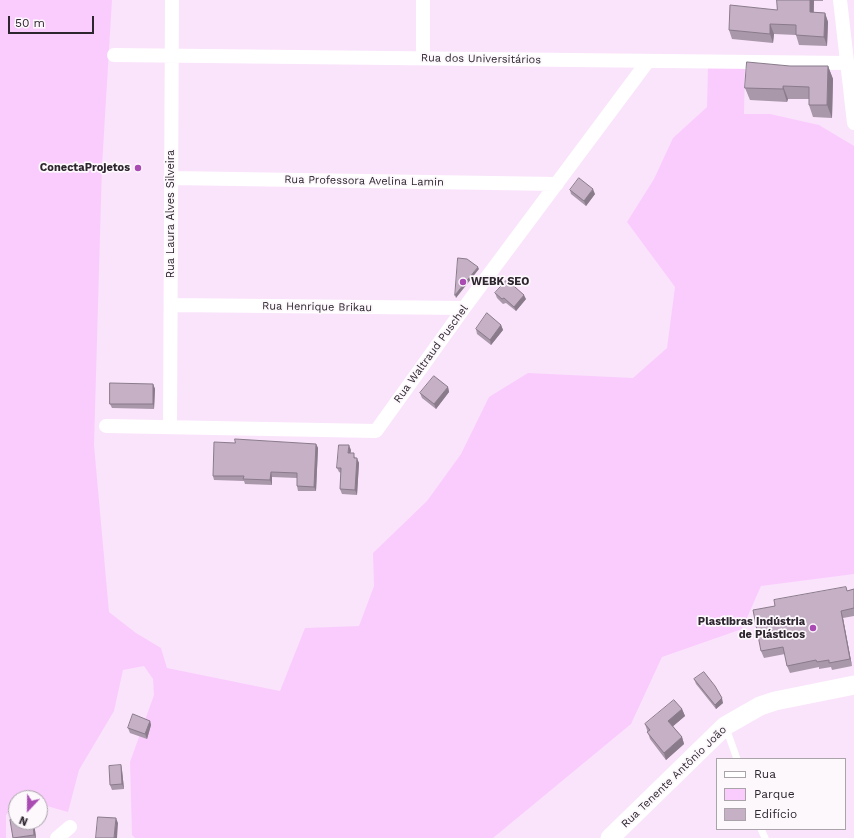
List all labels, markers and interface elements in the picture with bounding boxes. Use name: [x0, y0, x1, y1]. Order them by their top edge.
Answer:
scale bar: [10, 8, 96, 34]
text: 50 m: [15, 16, 45, 30]
street label: Rua dos Universitários: [421, 51, 541, 67]
street label: Rua Laura Alves Silveira: [164, 150, 178, 278]
place label: ConectaProjetos: [40, 161, 130, 175]
marker: ConectaProjetos: [133, 163, 143, 173]
street label: Rua Professora Avelina Lamin: [284, 173, 444, 189]
place label: WEBK SEO: [471, 275, 529, 289]
marker: WEBK SEO: [458, 277, 468, 287]
street label: Rua Henrique Brikau: [262, 299, 372, 315]
street label: Rua Waltraud Puschel: [391, 302, 471, 406]
place label: Plastibras Indústria de Plásticos: [698, 615, 805, 641]
marker: Plastibras Indústria de Plásticos: [808, 623, 818, 633]
street label: Rua Tenente Antônio João: [619, 723, 729, 831]
legend: [716, 758, 846, 830]
text: Rua: [754, 767, 776, 781]
text: Parque: [754, 787, 795, 801]
north arrow: [8, 790, 48, 830]
text: Edifício: [754, 807, 797, 821]
text: N: [17, 813, 30, 828]

